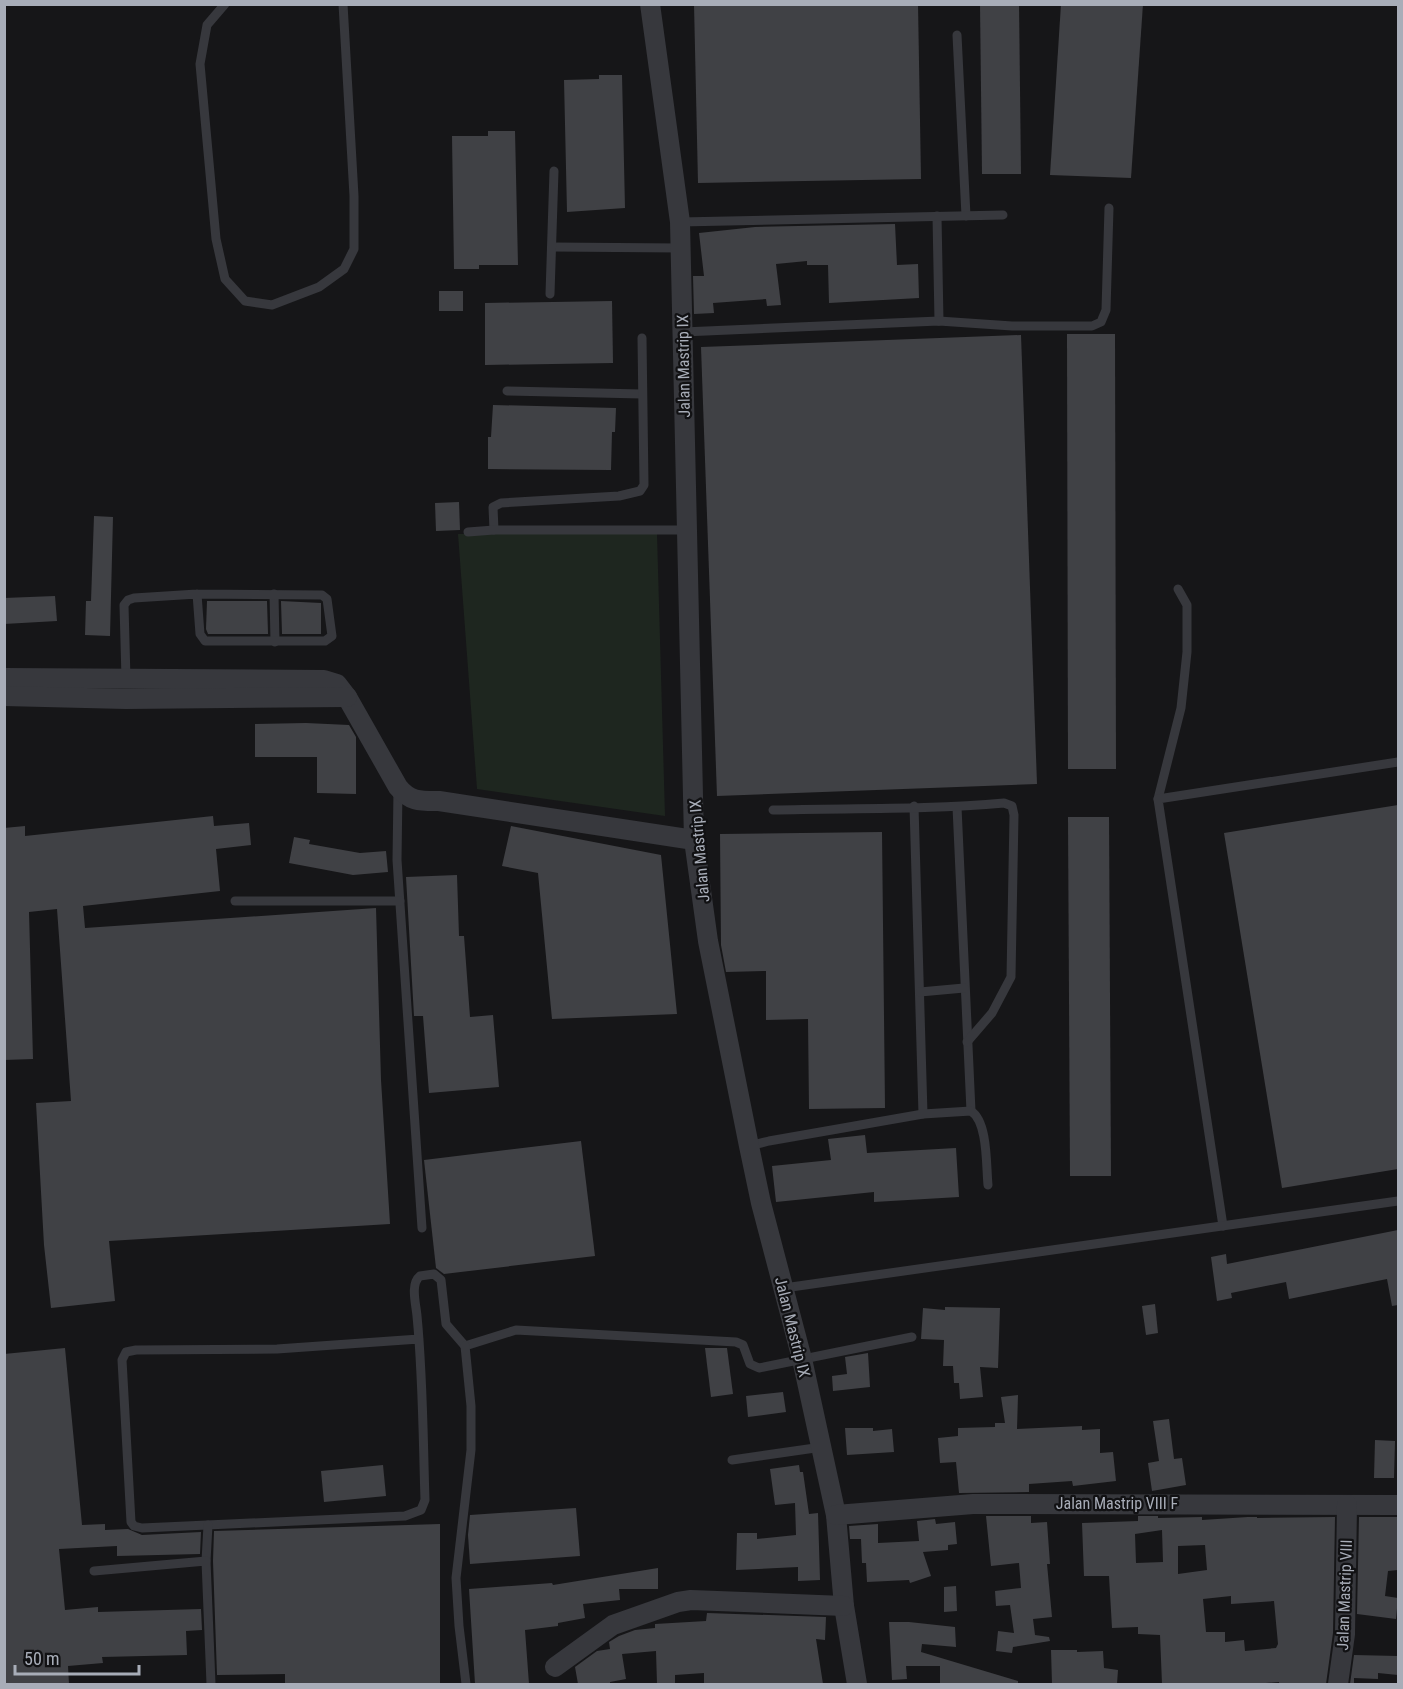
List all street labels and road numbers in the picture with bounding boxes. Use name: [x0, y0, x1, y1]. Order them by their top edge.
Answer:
street label: Jalan Mastrip IX: [673, 314, 694, 418]
street label: Jalan Mastrip IX: [686, 799, 713, 903]
street label: Jalan Mastrip IX: [771, 1275, 814, 1380]
street label: Jalan Mastrip VIII F: [1056, 1494, 1178, 1513]
street label: Jalan Mastrip VIII: [1333, 1539, 1356, 1651]

